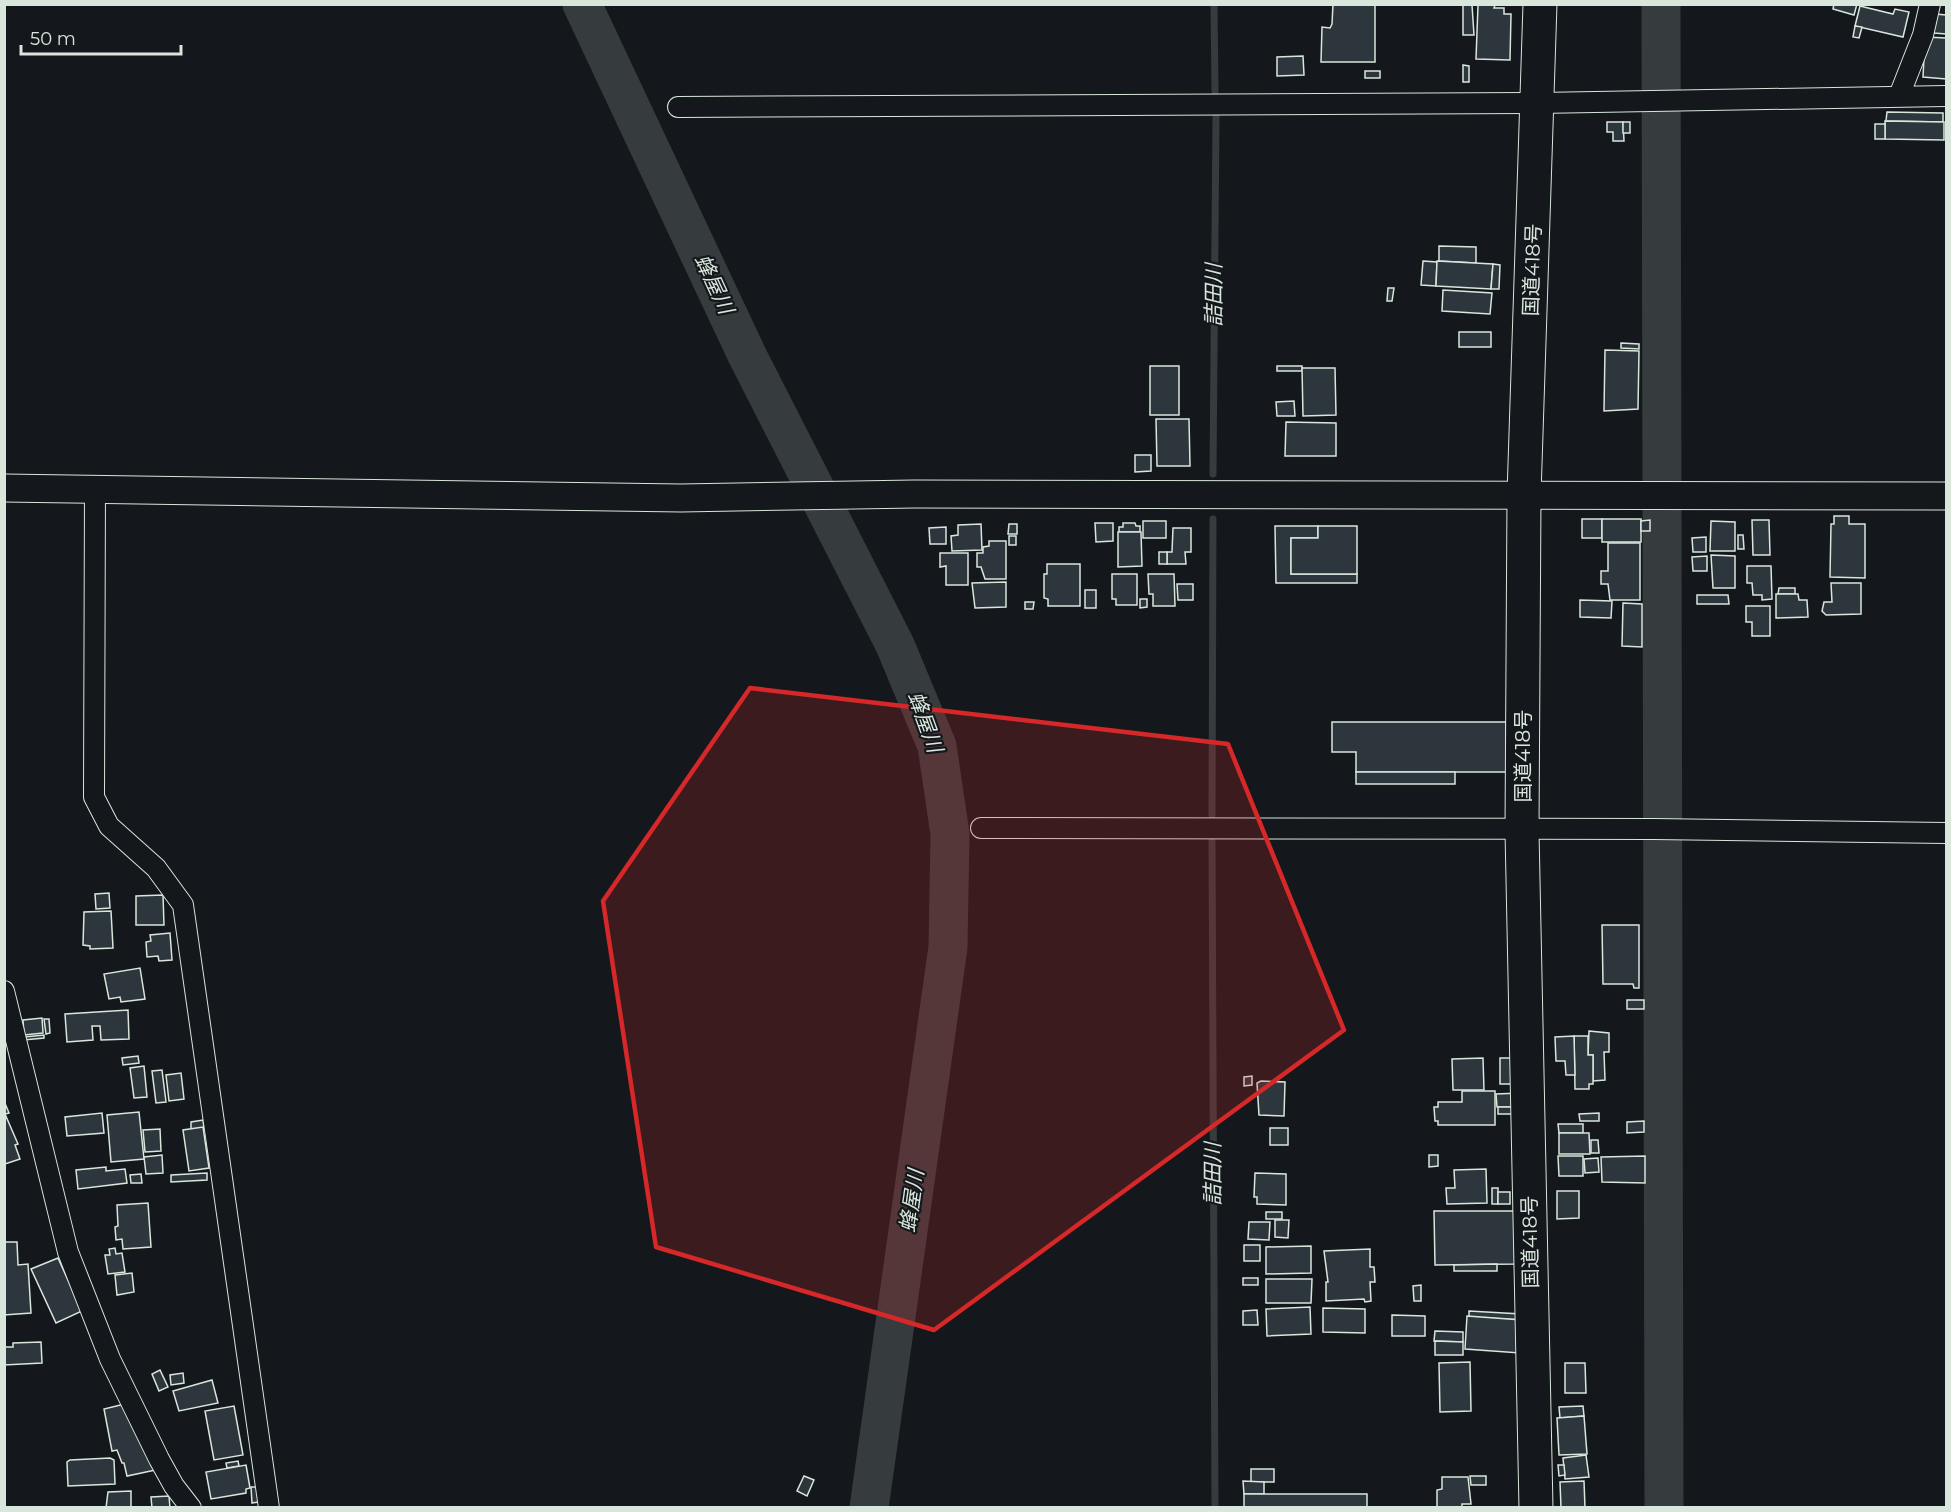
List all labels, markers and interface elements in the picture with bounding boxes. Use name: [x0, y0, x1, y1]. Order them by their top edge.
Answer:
scale bar: [21, 18, 182, 56]
text: 50 m: [30, 28, 76, 50]
street label: 国道418号: [1518, 223, 1546, 317]
water label: 蜂屋川: [690, 250, 740, 319]
water label: 詰田川: [1201, 262, 1226, 327]
water label: 蜂屋川: [903, 688, 949, 758]
street label: 国道418号: [1511, 710, 1535, 802]
water label: 詰田川: [1200, 1141, 1225, 1206]
water label: 蜂屋川: [895, 1166, 929, 1234]
street label: 国道418号: [1517, 1195, 1543, 1289]

